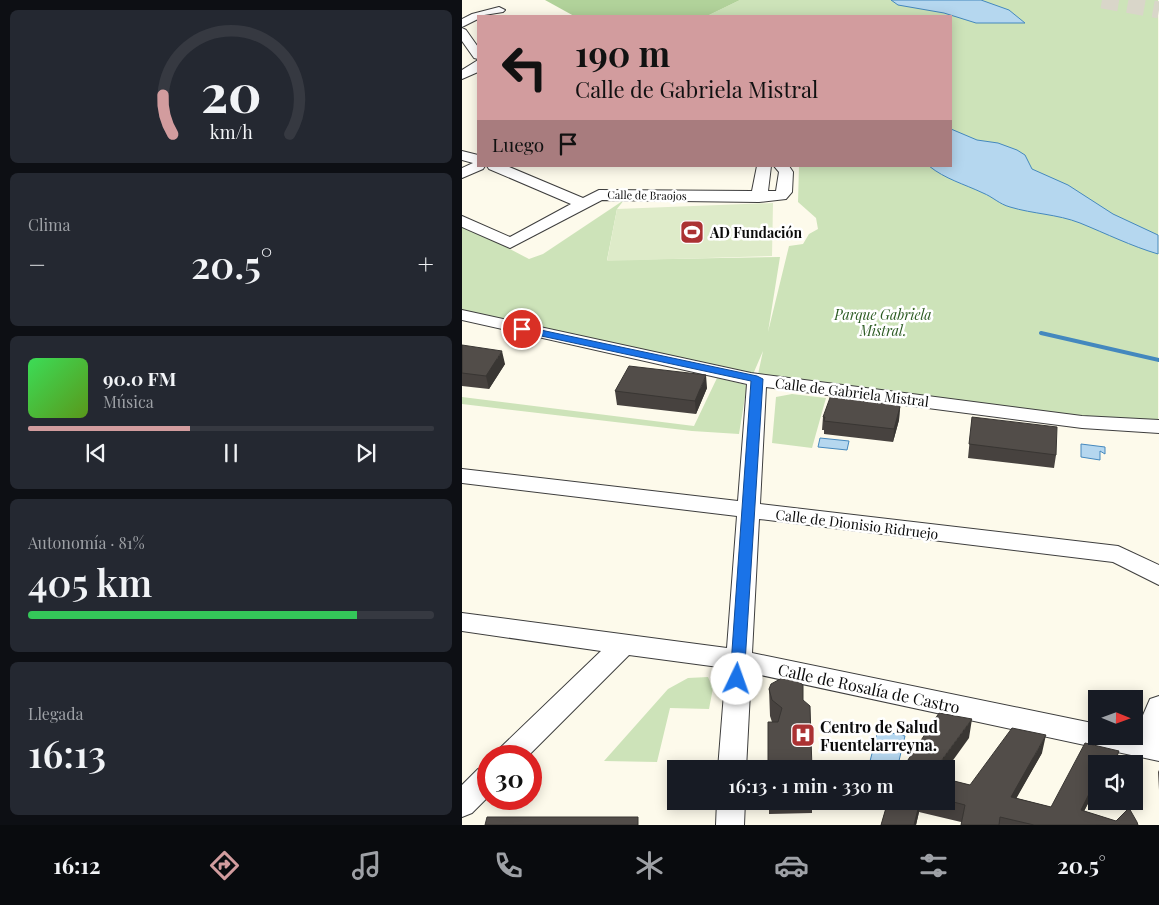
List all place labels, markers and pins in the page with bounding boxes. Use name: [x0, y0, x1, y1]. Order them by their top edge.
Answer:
sports icon: AD Fundación: [679, 219, 705, 245]
place label: AD Fundación: [709, 223, 802, 242]
pin: [501, 308, 543, 350]
place label: Centro de Salud Fuentelarreyna.: [820, 716, 938, 755]
hospital icon: Centro de Salud Fuentelarreyna.: [790, 722, 816, 748]

